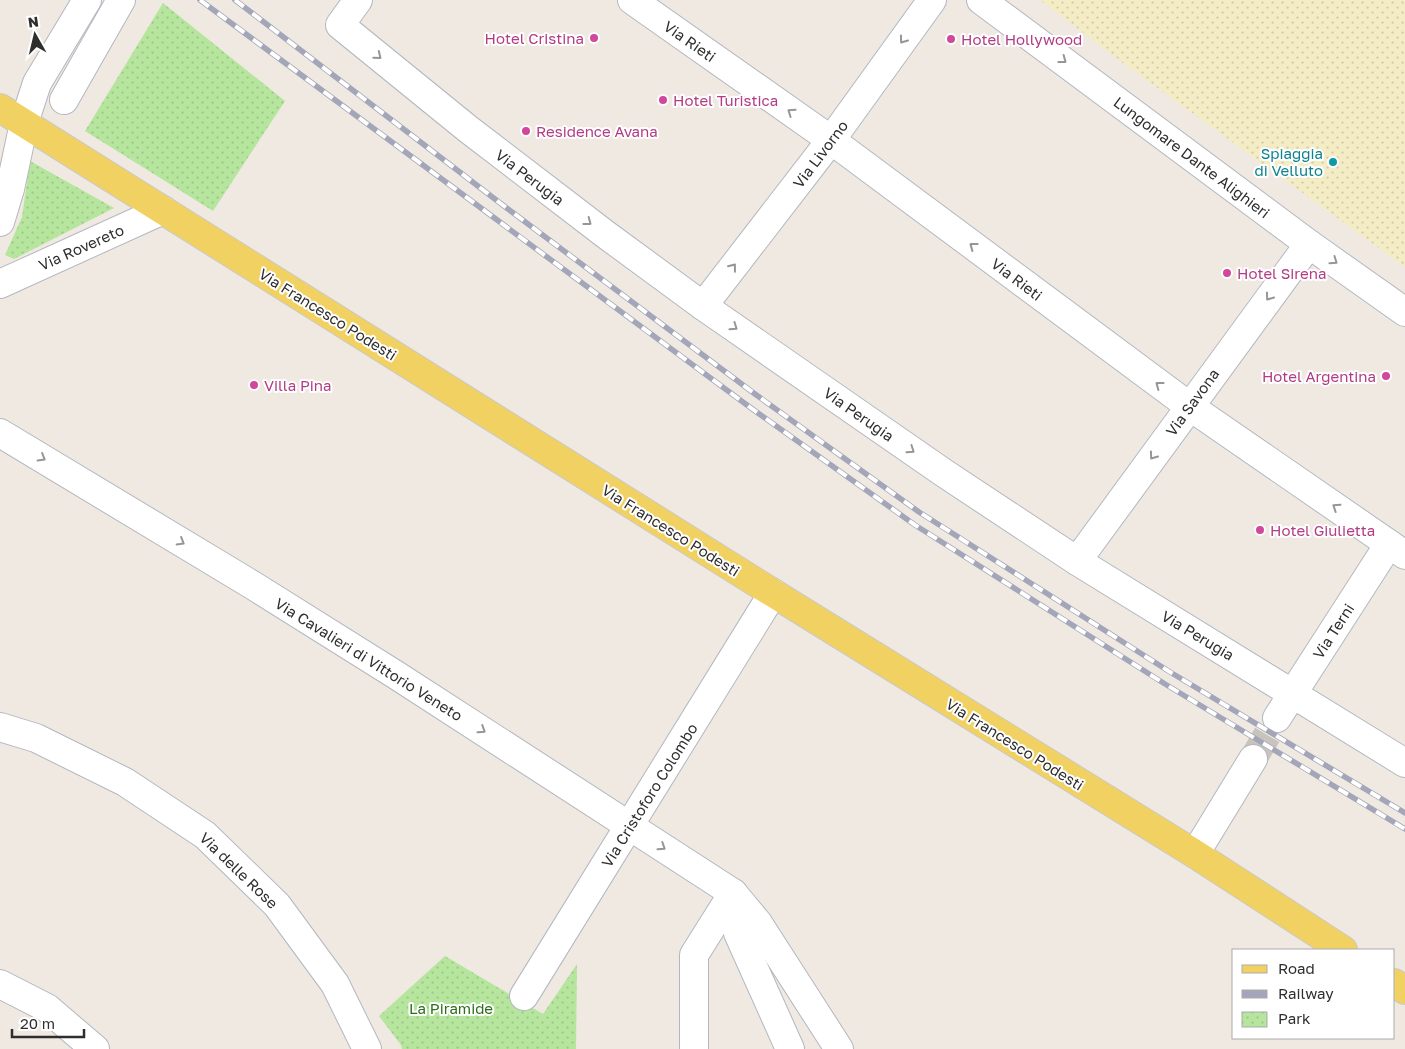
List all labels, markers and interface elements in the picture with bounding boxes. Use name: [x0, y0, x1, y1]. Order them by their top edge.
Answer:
north arrow: [10, 10, 60, 60]
text: N: [27, 12, 40, 31]
street label: Via Rieti: [661, 17, 719, 65]
place label: Hotel Cristina: [485, 29, 584, 47]
place label: Hotel Hollywood: [961, 30, 1082, 48]
marker: Hotel Cristina: [588, 32, 600, 44]
marker: Hotel Hollywood: [945, 33, 957, 45]
one-way arrow: [900, 34, 909, 44]
one-way arrow: [372, 51, 381, 59]
one-way arrow: [1057, 55, 1066, 63]
place label: Hotel Turistica: [673, 91, 778, 109]
street label: Lungomare Dante Alighieri: [1110, 92, 1274, 222]
marker: Hotel Turistica: [657, 94, 669, 106]
one-way arrow: [788, 109, 797, 118]
street label: Via Livorno: [789, 117, 851, 191]
place label: Residence Avana: [536, 122, 658, 140]
marker: Residence Avana: [520, 125, 532, 137]
place label: Spiaggia di Velluto: [1254, 144, 1323, 179]
street label: Via Perugia: [492, 145, 568, 209]
marker: Spiaggia di Velluto: [1327, 156, 1339, 168]
one-way arrow: [582, 216, 591, 224]
street label: Via Rovereto: [36, 220, 126, 274]
one-way arrow: [969, 243, 979, 252]
street label: Via Rieti: [988, 254, 1046, 304]
one-way arrow: [1328, 255, 1338, 264]
street label: Via Francesco Podesti: [256, 264, 400, 364]
one-way arrow: [728, 264, 736, 273]
place label: Hotel Sirena: [1237, 264, 1326, 282]
marker: Hotel Sirena: [1221, 267, 1233, 279]
one-way arrow: [1266, 291, 1275, 301]
one-way arrow: [728, 321, 738, 330]
street label: Via Savona: [1162, 365, 1222, 439]
place label: Hotel Argentina: [1262, 367, 1376, 385]
marker: Hotel Argentina: [1380, 370, 1392, 382]
place label: Villa Pina: [264, 376, 331, 394]
marker: Villa Pina: [248, 379, 260, 391]
one-way arrow: [1156, 382, 1165, 390]
street label: Via Perugia: [821, 383, 897, 445]
one-way arrow: [905, 444, 915, 453]
one-way arrow: [1150, 450, 1159, 460]
one-way arrow: [36, 451, 45, 461]
street label: Via Francesco Podesti: [599, 480, 743, 580]
one-way arrow: [1332, 504, 1342, 513]
place label: Hotel Giulietta: [1270, 521, 1375, 539]
marker: Hotel Giulietta: [1254, 524, 1266, 536]
one-way arrow: [175, 535, 184, 545]
street label: Via Cavalieri di Vittorio Veneto: [272, 594, 466, 724]
street label: Via Terni: [1309, 600, 1357, 662]
street label: Via Perugia: [1159, 606, 1237, 664]
street label: Via Francesco Podesti: [943, 694, 1087, 794]
street label: Via Cristoforo Colombo: [597, 720, 701, 870]
one-way arrow: [476, 724, 485, 734]
street label: Via delle Rose: [196, 828, 282, 912]
one-way arrow: [657, 841, 666, 850]
legend: [1232, 949, 1395, 1039]
text: Road: [1278, 959, 1315, 977]
text: Railway: [1278, 984, 1334, 1002]
park label: La Piramide: [409, 999, 493, 1017]
scale bar: [12, 1006, 85, 1038]
text: Park: [1278, 1009, 1311, 1027]
text: 20 m: [20, 1014, 55, 1032]

